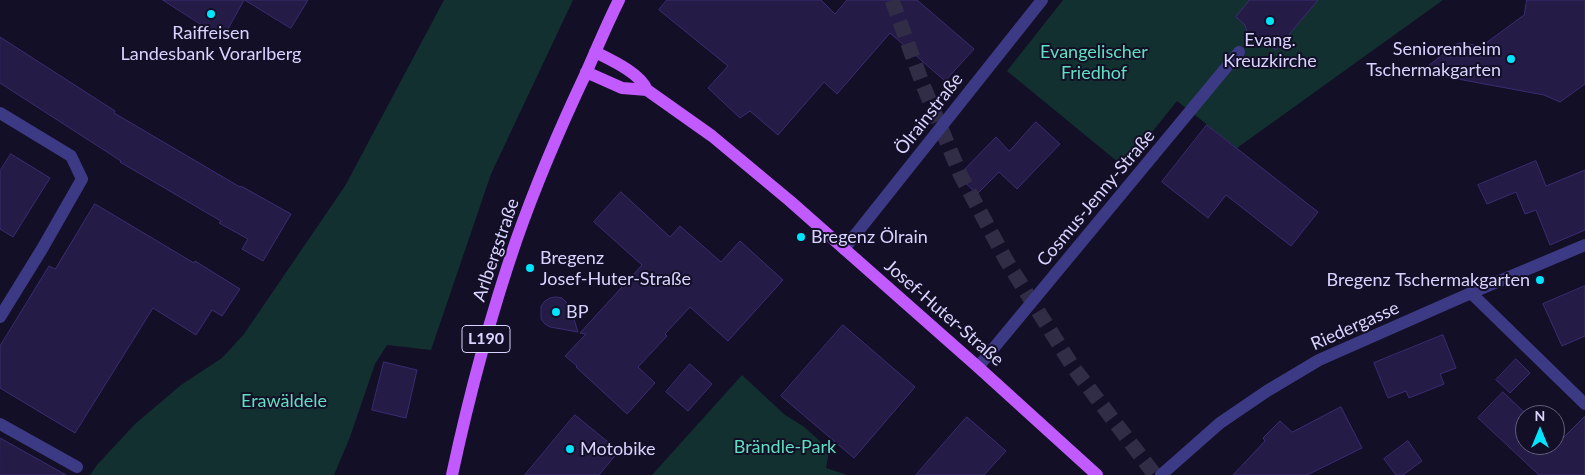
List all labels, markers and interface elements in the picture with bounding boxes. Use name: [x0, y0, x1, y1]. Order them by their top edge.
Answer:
marker: Raiffeisen Landesbank Vorarlberg: [205, 8, 217, 20]
marker: Evang. Kreuzkirche: [1264, 15, 1276, 27]
place label: Raiffeisen Landesbank Vorarlberg: [121, 22, 301, 64]
place label: Evang. Kreuzkirche: [1223, 29, 1317, 72]
place label: Seniorenheim Tschermakgarten: [1366, 38, 1501, 80]
park label: Evangelischer Friedhof: [1040, 41, 1148, 84]
marker: Seniorenheim Tschermakgarten: [1505, 53, 1517, 65]
street label: Ölrainstraße: [890, 69, 968, 159]
street label: Cosmus-Jenny-Straße: [1032, 125, 1160, 271]
street label: Arlbergstraße: [468, 196, 524, 304]
place label: Bregenz Ölrain: [811, 226, 928, 248]
marker: Bregenz Ölrain: [795, 231, 807, 243]
place label: Bregenz Josef-Huter-Straße: [540, 247, 691, 290]
street label: Josef-Huter-Straße: [880, 255, 1008, 371]
marker: Bregenz Josef-Huter-Straße: [524, 262, 536, 274]
place label: Bregenz Tschermakgarten: [1327, 269, 1530, 291]
marker: Bregenz Tschermakgarten: [1534, 274, 1546, 286]
street label: Riedergasse: [1308, 297, 1402, 355]
place label: BP: [566, 301, 588, 323]
marker: BP: [550, 306, 562, 318]
road number: L190: [462, 326, 510, 352]
park label: Erawäldele: [241, 390, 327, 412]
north arrow: [1515, 405, 1565, 455]
text: N: [1535, 407, 1545, 424]
park label: Brändle-Park: [734, 436, 836, 458]
place label: Motobike: [580, 438, 656, 460]
marker: Motobike: [564, 443, 576, 455]

